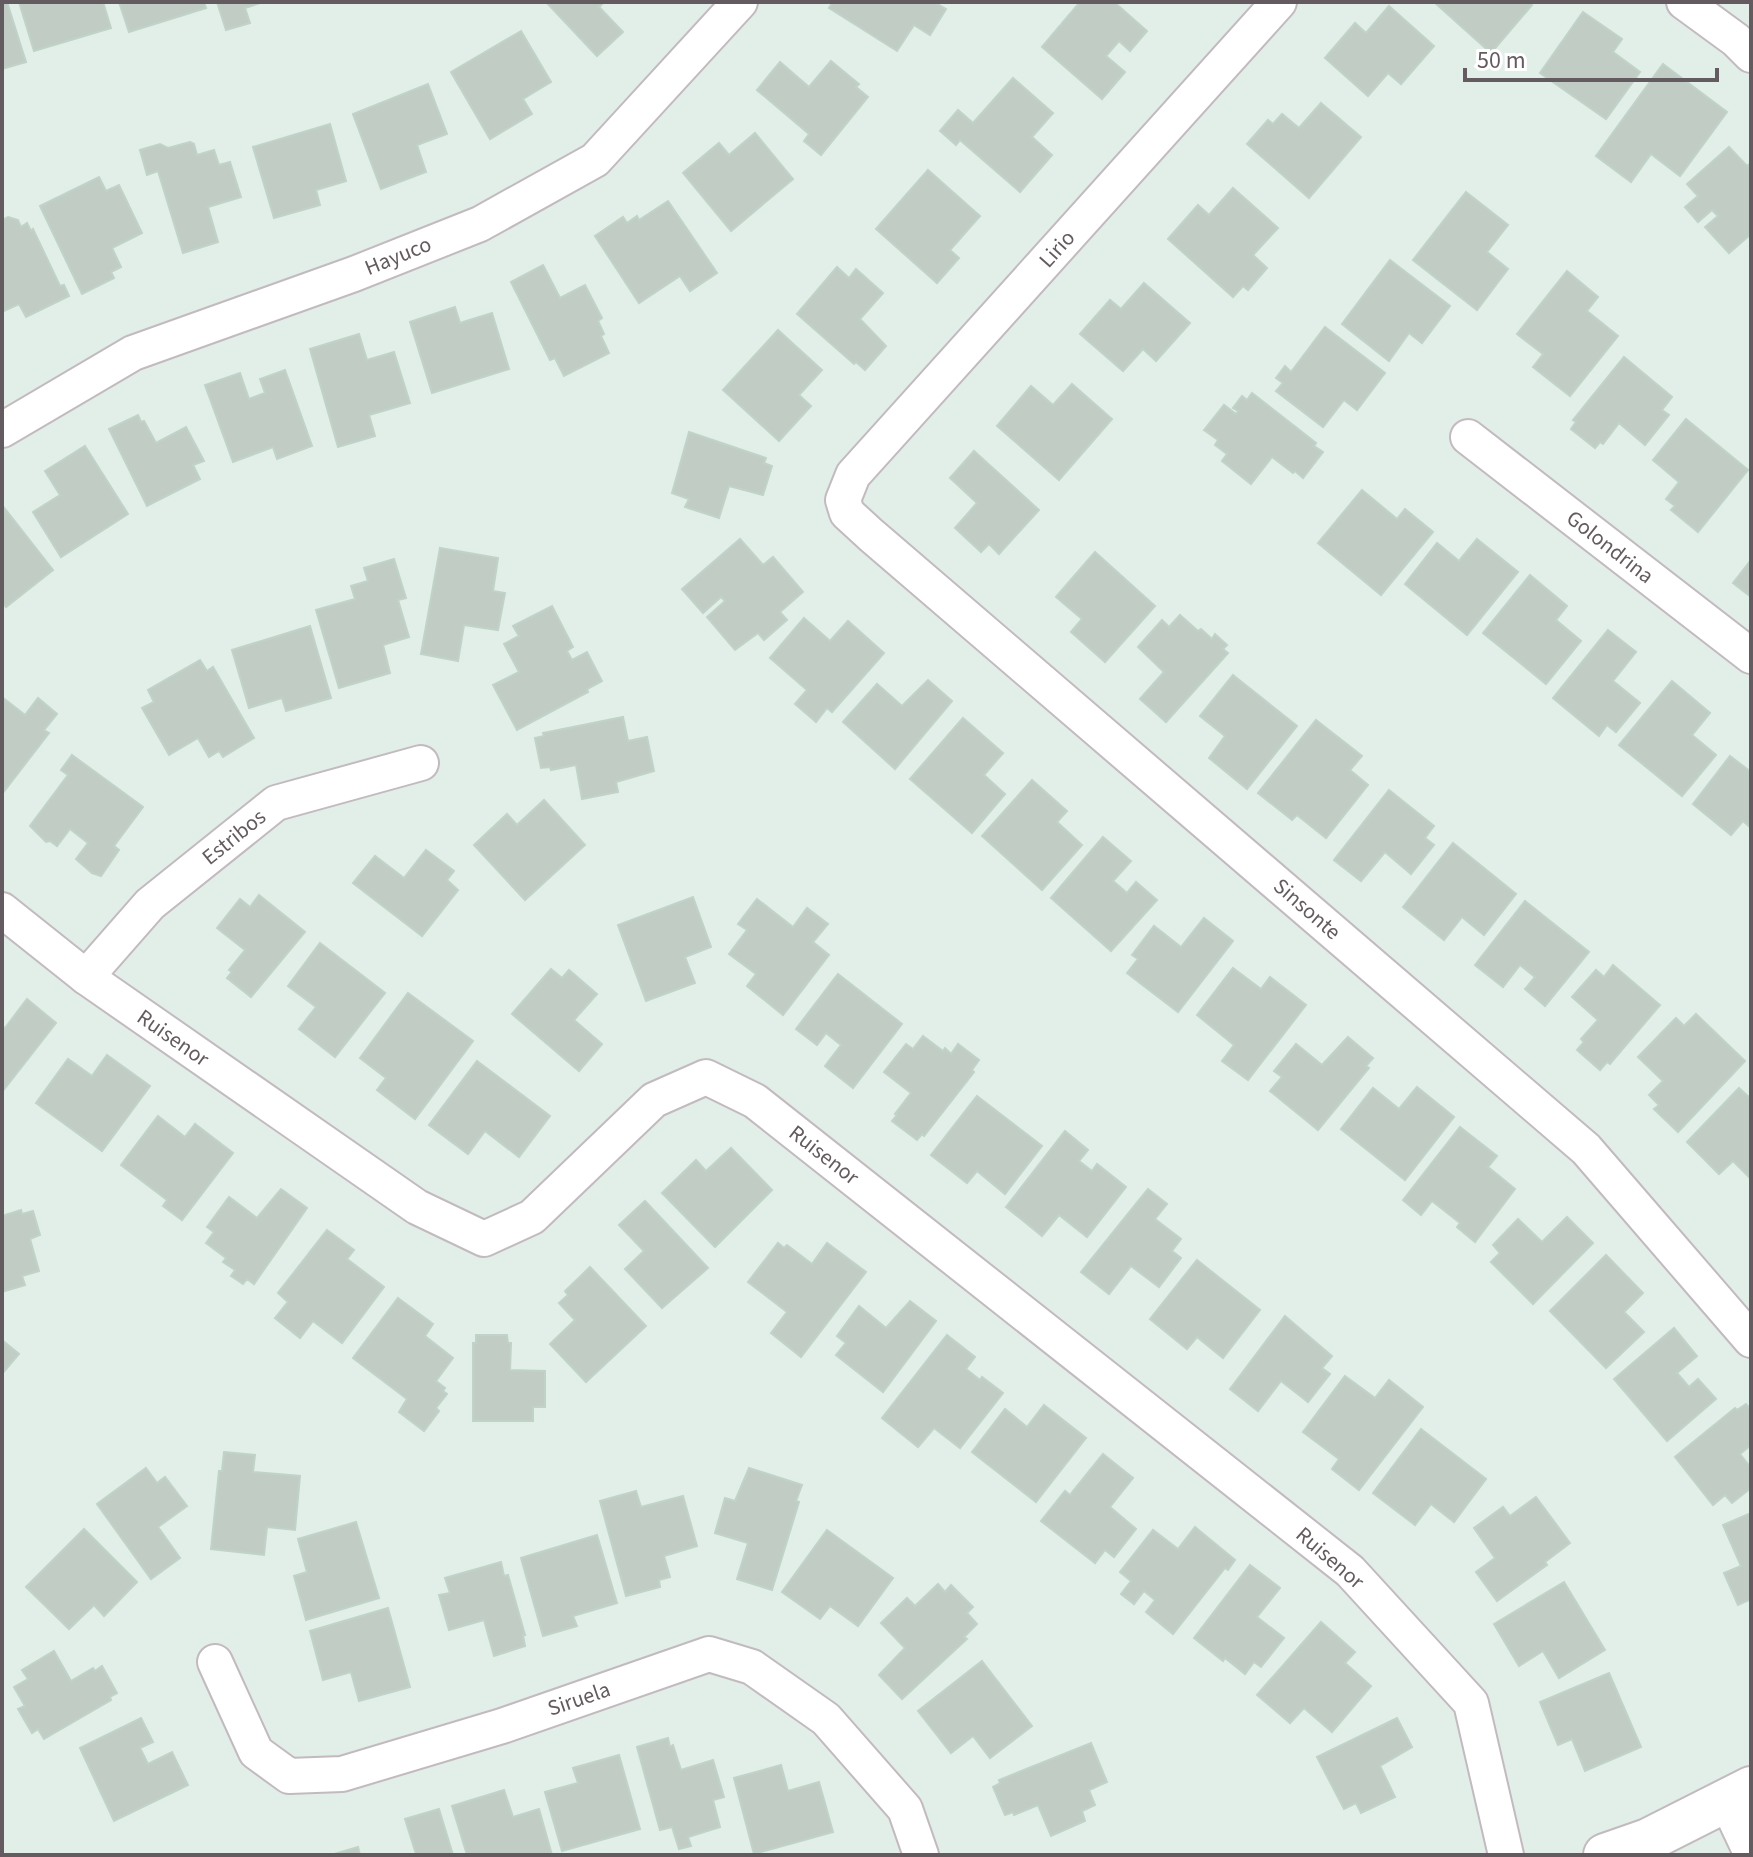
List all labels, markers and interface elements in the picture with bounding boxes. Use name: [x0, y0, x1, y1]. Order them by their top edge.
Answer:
scale bar: [1465, 32, 1717, 82]
text: 50 m: [1477, 43, 1526, 78]
street label: Lirio: [1031, 223, 1083, 275]
street label: Hayuco: [360, 228, 436, 284]
street label: Golondrina: [1559, 503, 1661, 591]
street label: Estribos: [195, 801, 273, 873]
street label: Sinsonte: [1266, 871, 1348, 948]
street label: Ruisenor: [130, 1001, 216, 1075]
street label: Ruisenor: [782, 1117, 866, 1193]
street label: Ruisenor: [1289, 1519, 1372, 1597]
street label: Siruela: [543, 1673, 615, 1725]

